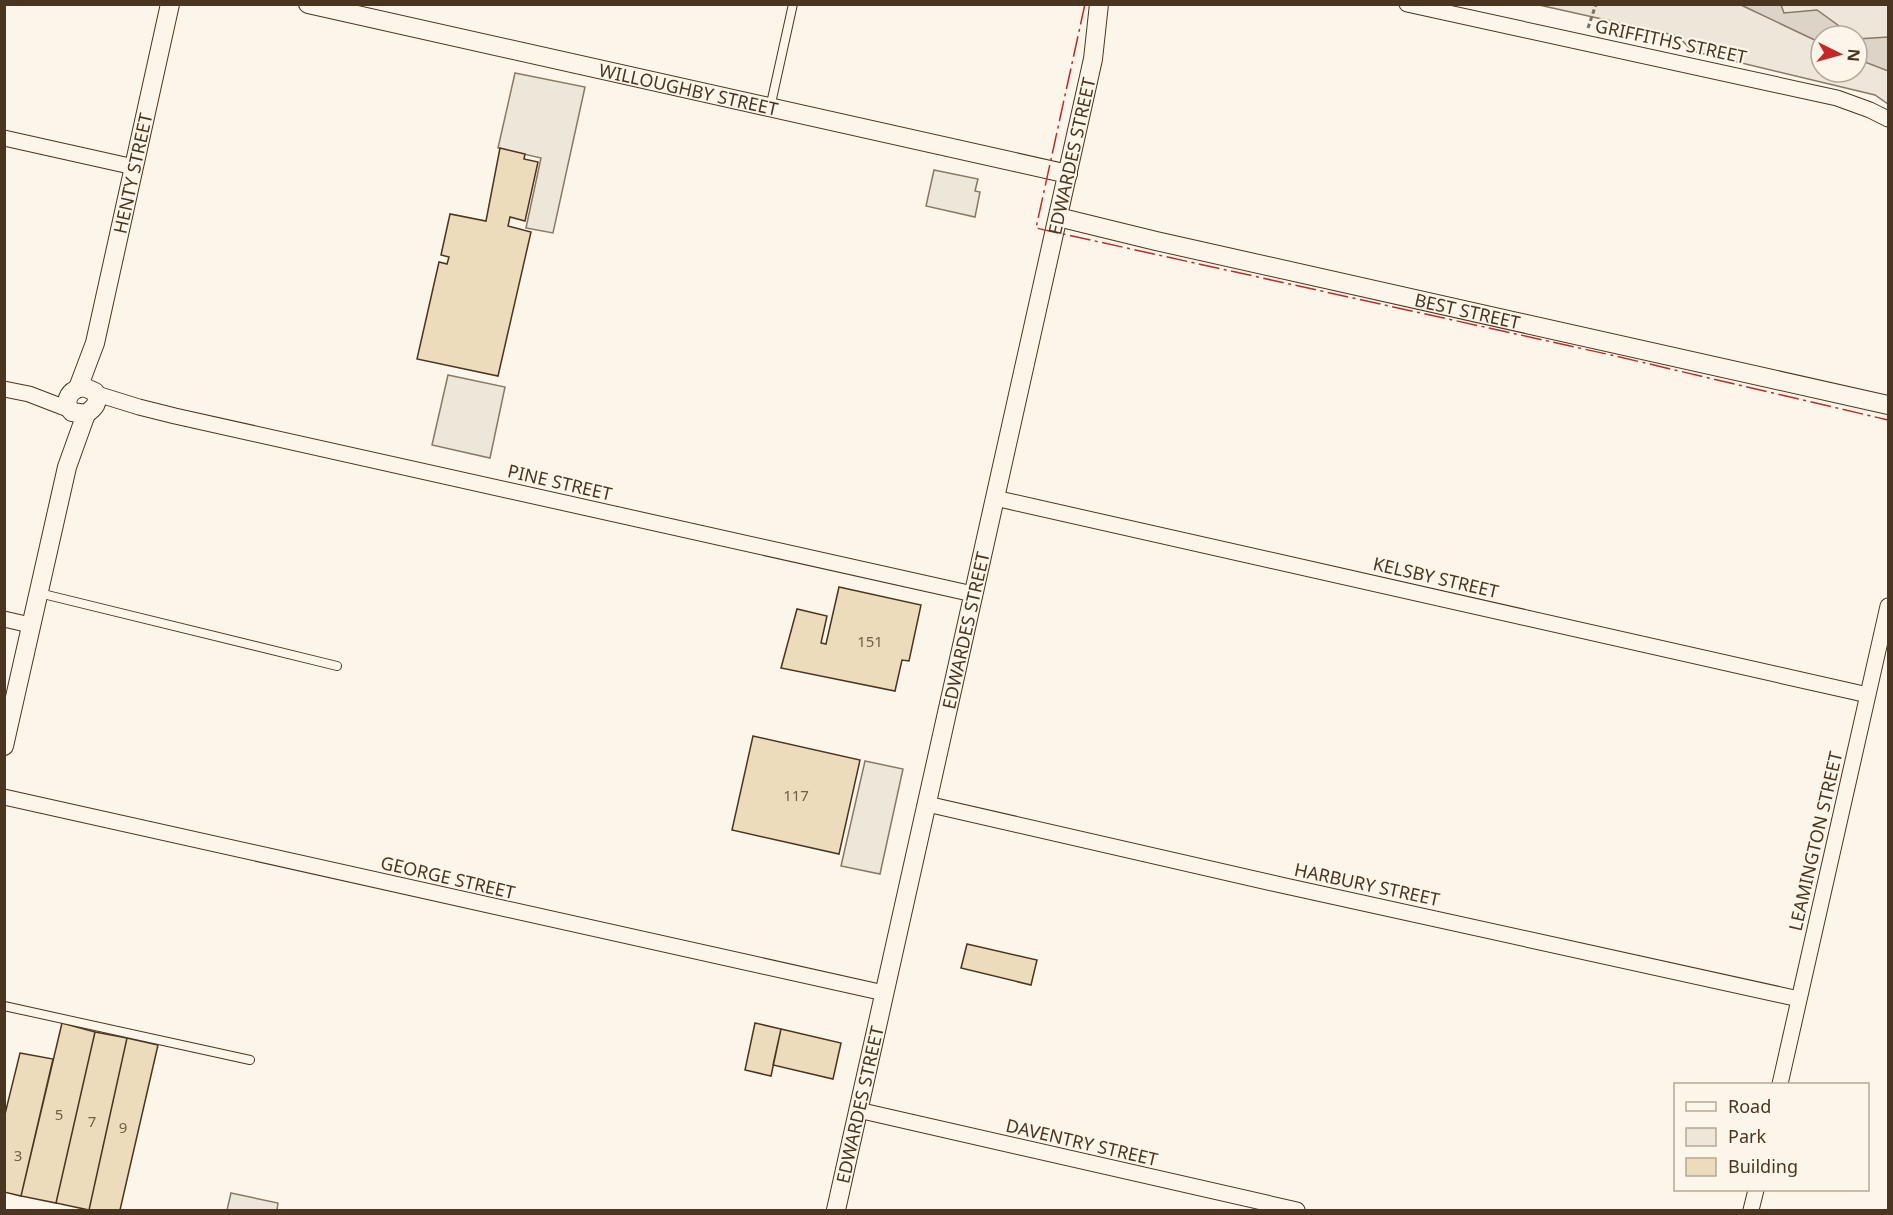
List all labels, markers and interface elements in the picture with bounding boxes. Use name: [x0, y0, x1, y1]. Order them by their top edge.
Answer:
street label: GRIFFITHS STREET: [1593, 13, 1749, 69]
north arrow: [1809, 24, 1869, 84]
text: N: [1842, 48, 1865, 63]
street label: WILLOUGHBY STREET: [597, 57, 780, 121]
street label: EDWARDES STREET: [1042, 75, 1101, 237]
street label: HENTY STREET: [108, 111, 158, 236]
street label: BEST STREET: [1412, 287, 1522, 334]
street label: PINE STREET: [505, 458, 615, 506]
street label: EDWARDES STREET: [936, 549, 995, 711]
street label: KELSBY STREET: [1371, 551, 1501, 603]
house number: 151: [857, 631, 883, 651]
street label: LEAMINGTON STREET: [1783, 749, 1847, 933]
house number: 117: [783, 785, 809, 805]
street label: GEORGE STREET: [378, 850, 518, 904]
street label: HARBURY STREET: [1292, 857, 1442, 911]
street label: EDWARDES STREET: [830, 1024, 889, 1186]
legend: [1674, 1083, 1869, 1191]
text: Road: [1728, 1094, 1771, 1118]
house number: 5: [55, 1104, 63, 1124]
house number: 7: [88, 1111, 96, 1131]
street label: DAVENTRY STREET: [1004, 1113, 1160, 1171]
house number: 9: [119, 1117, 127, 1137]
text: Park: [1728, 1124, 1766, 1148]
house number: 3: [14, 1145, 22, 1165]
text: Building: [1728, 1154, 1798, 1178]

